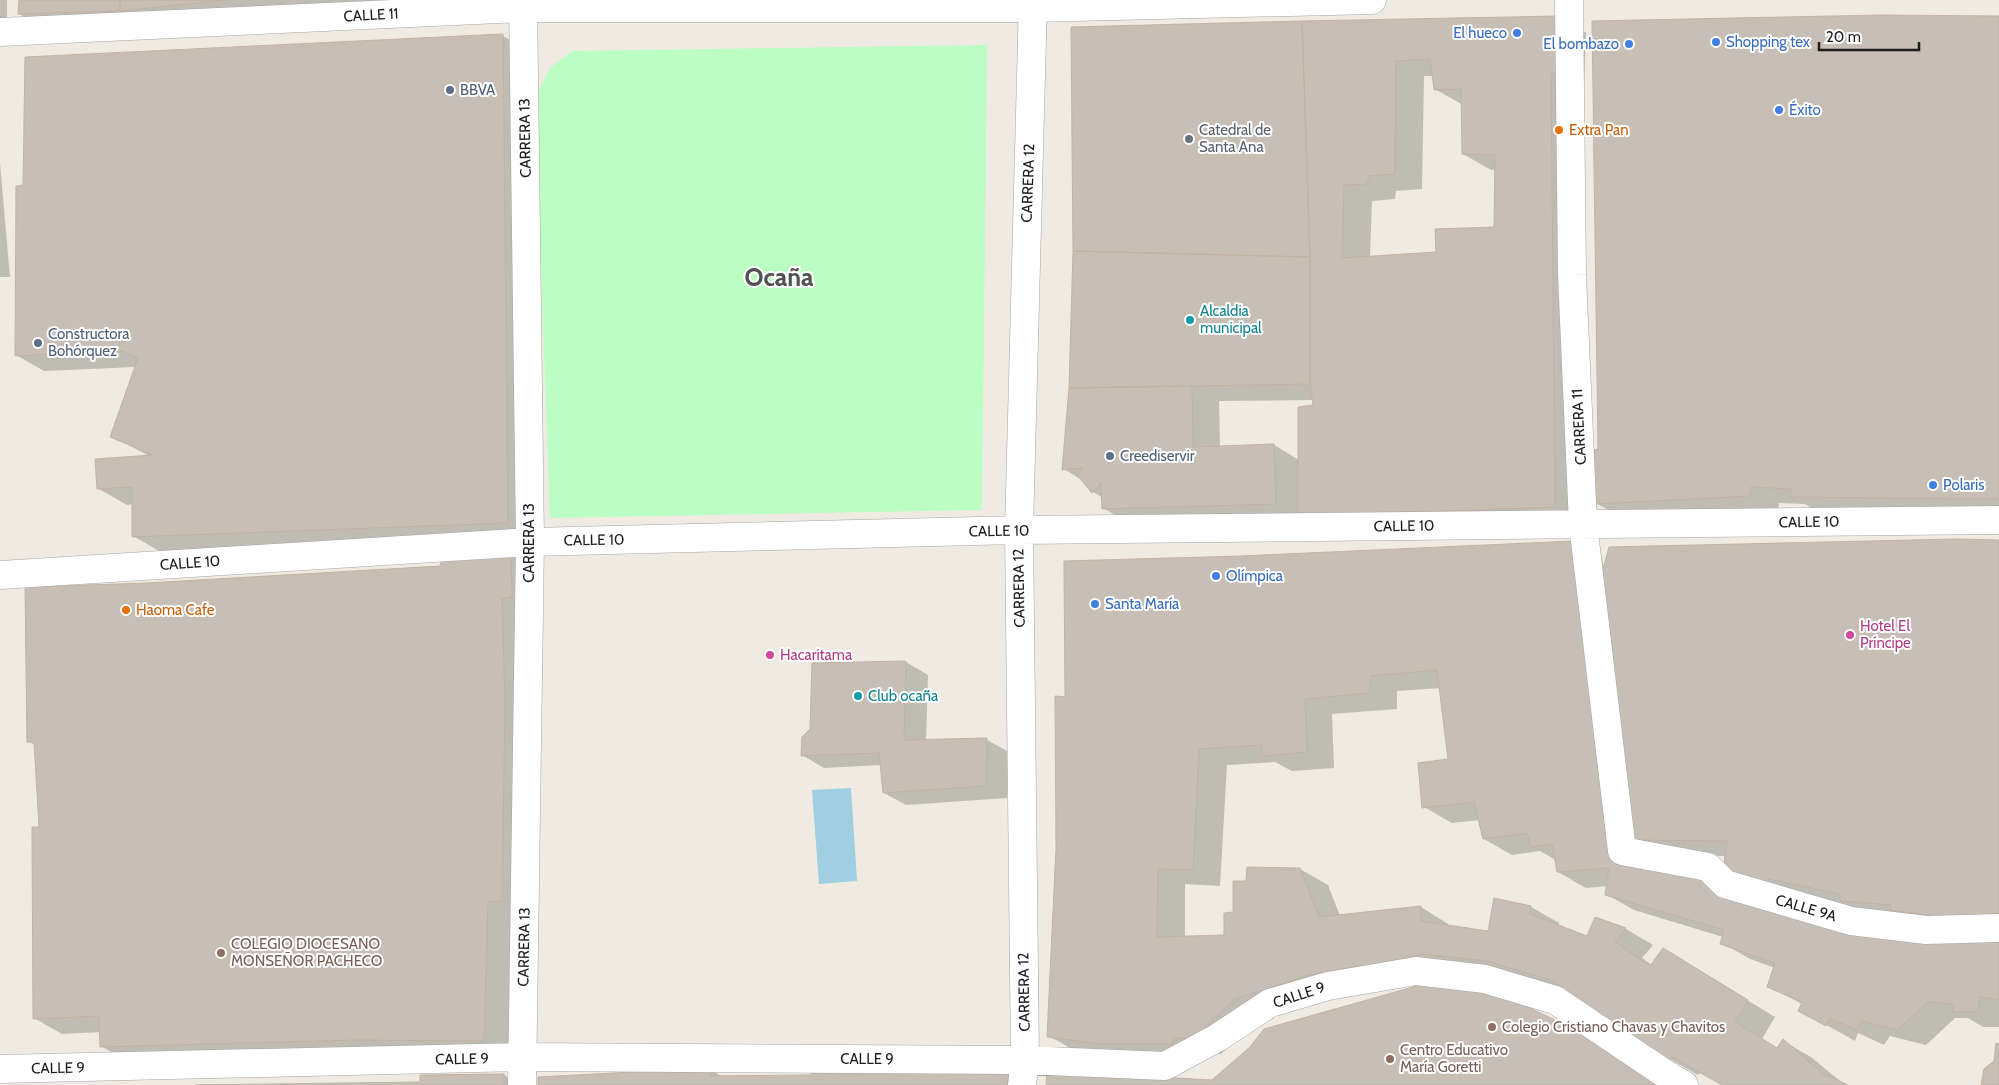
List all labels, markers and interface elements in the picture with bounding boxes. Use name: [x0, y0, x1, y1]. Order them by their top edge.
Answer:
street label: CALLE 11: [343, 5, 399, 25]
scale bar: [1819, 20, 1919, 52]
place label: El hueco: [1453, 24, 1507, 42]
marker: El hueco: [1511, 27, 1523, 39]
text: 20 m: [1826, 28, 1861, 46]
place label: Shopping tex: [1726, 33, 1810, 51]
place label: El bombazo: [1543, 35, 1619, 53]
marker: Shopping tex: [1710, 36, 1722, 48]
marker: El bombazo: [1623, 38, 1635, 50]
place label: BBVA: [460, 81, 496, 99]
marker: BBVA: [444, 84, 456, 96]
street label: CARRERA 13: [515, 98, 535, 178]
place label: Éxito: [1789, 100, 1821, 119]
marker: Éxito: [1773, 104, 1785, 116]
place label: Catedral de Santa Ana: [1199, 121, 1271, 156]
place label: Extra Pan: [1569, 121, 1629, 139]
marker: Extra Pan: [1553, 124, 1565, 136]
marker: Catedral de Santa Ana: [1183, 133, 1195, 145]
street label: CARRERA 12: [1018, 143, 1038, 223]
district label: Ocaña: [745, 262, 814, 292]
place label: Alcaldia municipal: [1200, 302, 1262, 337]
marker: Alcaldia municipal: [1184, 314, 1196, 326]
place label: Constructora Bohórquez: [48, 325, 130, 360]
marker: Constructora Bohórquez: [32, 337, 44, 349]
street label: CARRERA 11: [1568, 388, 1590, 466]
place label: Creediservir: [1120, 447, 1195, 465]
marker: Creediservir: [1104, 450, 1116, 462]
place label: Polaris: [1943, 476, 1985, 494]
marker: Polaris: [1927, 479, 1939, 491]
street label: CARRERA 13: [520, 503, 538, 583]
street label: CALLE 10: [1779, 512, 1839, 532]
street label: CALLE 10: [1374, 516, 1434, 536]
street label: CALLE 10: [969, 521, 1029, 541]
street label: CALLE 10: [564, 530, 624, 550]
street label: CARRERA 12: [1009, 548, 1029, 628]
street label: CALLE 10: [159, 552, 221, 574]
place label: Olímpica: [1226, 567, 1284, 585]
marker: Olímpica: [1210, 570, 1222, 582]
place label: Santa María: [1105, 595, 1180, 613]
marker: Santa María: [1089, 598, 1101, 610]
place label: Haoma Cafe: [136, 601, 215, 619]
marker: Haoma Cafe: [120, 604, 132, 616]
place label: Hotel El Príncipe: [1860, 617, 1911, 652]
marker: Hotel El Príncipe: [1844, 629, 1856, 641]
place label: Hacaritama: [780, 646, 853, 664]
marker: Hacaritama: [764, 649, 776, 661]
place label: Club ocaña: [868, 687, 939, 705]
marker: Club ocaña: [852, 690, 864, 702]
street label: CALLE 9A: [1773, 891, 1839, 925]
street label: CARRERA 13: [514, 907, 534, 987]
place label: COLEGIO DIOCESANO MONSEÑOR PACHECO: [231, 935, 382, 970]
marker: COLEGIO DIOCESANO MONSEÑOR PACHECO: [215, 947, 227, 959]
street label: CARRERA 12: [1014, 952, 1034, 1032]
street label: CALLE 9: [1271, 978, 1327, 1012]
place label: Colegio Cristiano Chavas y Chavitos: [1502, 1018, 1725, 1036]
marker: Colegio Cristiano Chavas y Chavitos: [1486, 1021, 1498, 1033]
place label: Centro Educativo María Goretti: [1400, 1041, 1508, 1076]
street label: CALLE 9: [435, 1050, 489, 1068]
street label: CALLE 9: [840, 1050, 894, 1068]
marker: Centro Educativo María Goretti: [1384, 1053, 1396, 1065]
street label: CALLE 9: [31, 1059, 85, 1077]

